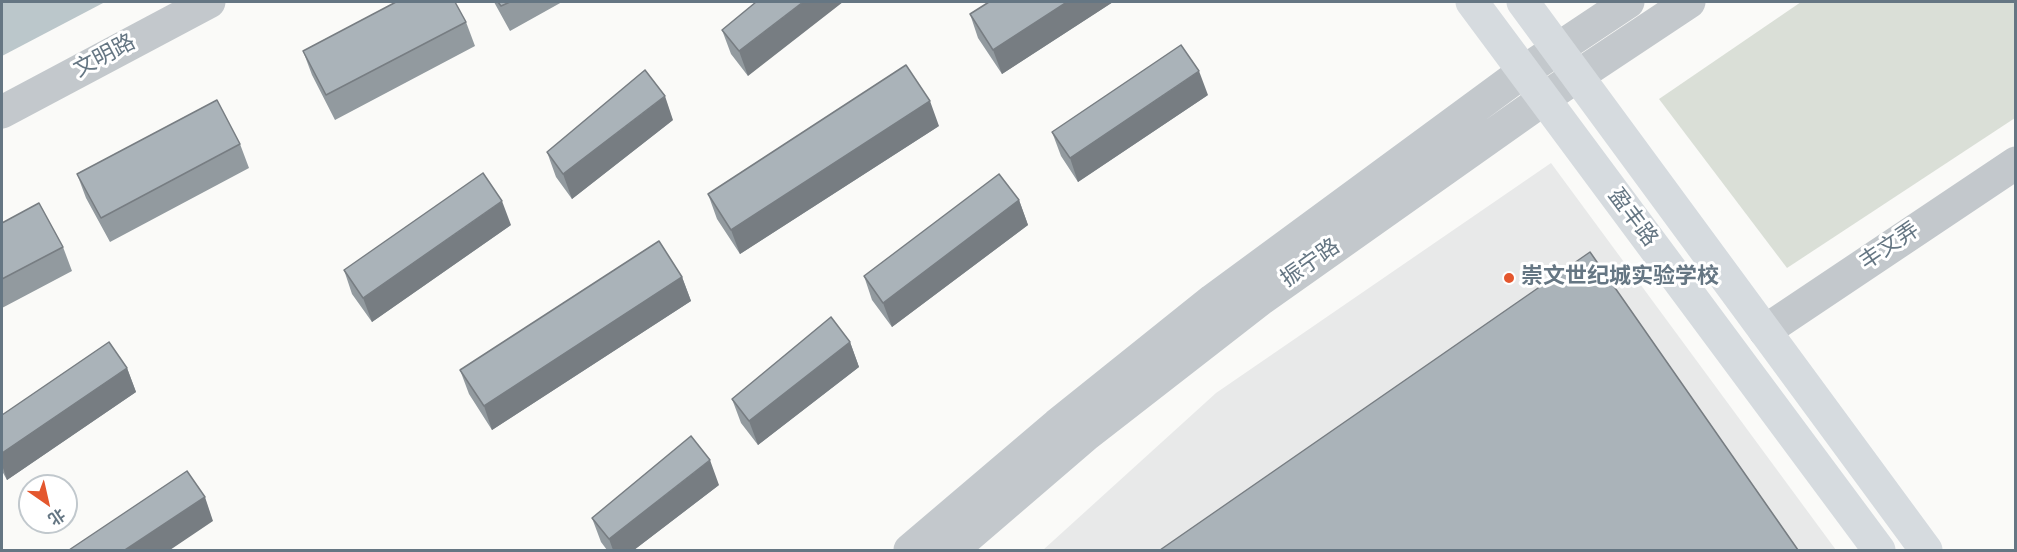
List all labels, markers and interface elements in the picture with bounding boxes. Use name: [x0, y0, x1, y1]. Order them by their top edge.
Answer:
street label: 文明路: [70, 30, 140, 84]
street label: 盈丰路: [1602, 184, 1662, 252]
street label: 丰文弄: [1855, 218, 1925, 276]
street label: 振宁路: [1276, 234, 1346, 294]
place label: 崇文世纪城实验学校: [1521, 265, 1719, 291]
marker: 崇文世纪城实验学校: [1502, 271, 1516, 285]
north arrow: [18, 474, 78, 534]
text: 北: [44, 503, 70, 532]

